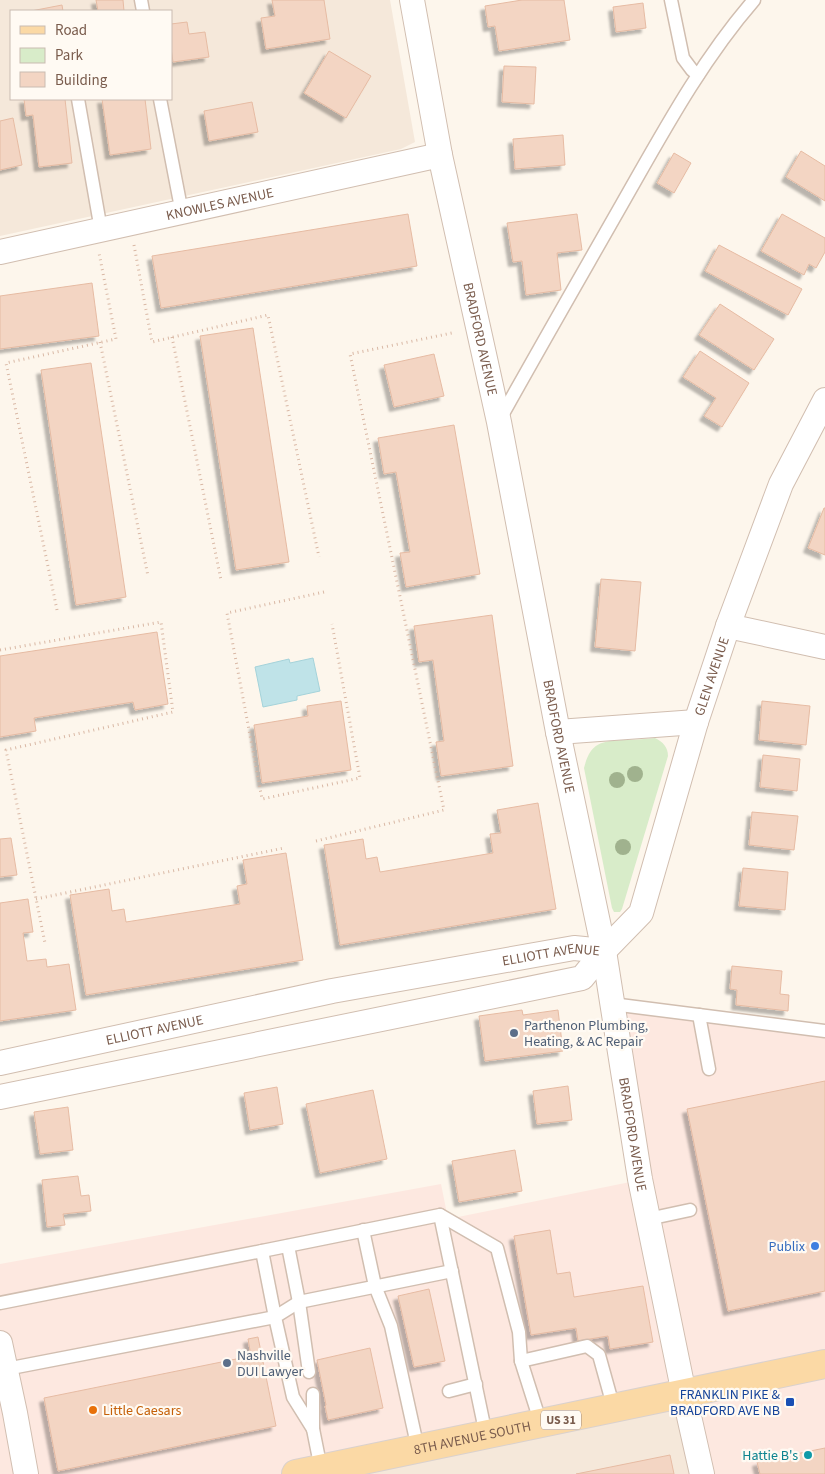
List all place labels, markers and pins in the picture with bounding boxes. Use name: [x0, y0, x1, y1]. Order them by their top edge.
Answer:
place label: Parthenon Plumbing, Heating, & AC Repair: [524, 1016, 648, 1052]
marker: Parthenon Plumbing, Heating, & AC Repair: [508, 1027, 520, 1039]
place label: Publix: [768, 1237, 806, 1257]
marker: Publix: [809, 1240, 821, 1252]
place label: Nashville DUI Lawyer: [237, 1346, 303, 1382]
marker: Nashville DUI Lawyer: [221, 1357, 233, 1369]
place label: FRANKLIN PIKE & BRADFORD AVE NB: [670, 1385, 780, 1421]
marker: FRANKLIN PIKE & BRADFORD AVE NB: [784, 1396, 796, 1408]
place label: Little Caesars: [103, 1401, 181, 1421]
marker: Little Caesars: [87, 1404, 99, 1416]
place label: Hattie B's: [742, 1446, 798, 1466]
marker: Hattie B's: [802, 1449, 814, 1461]

